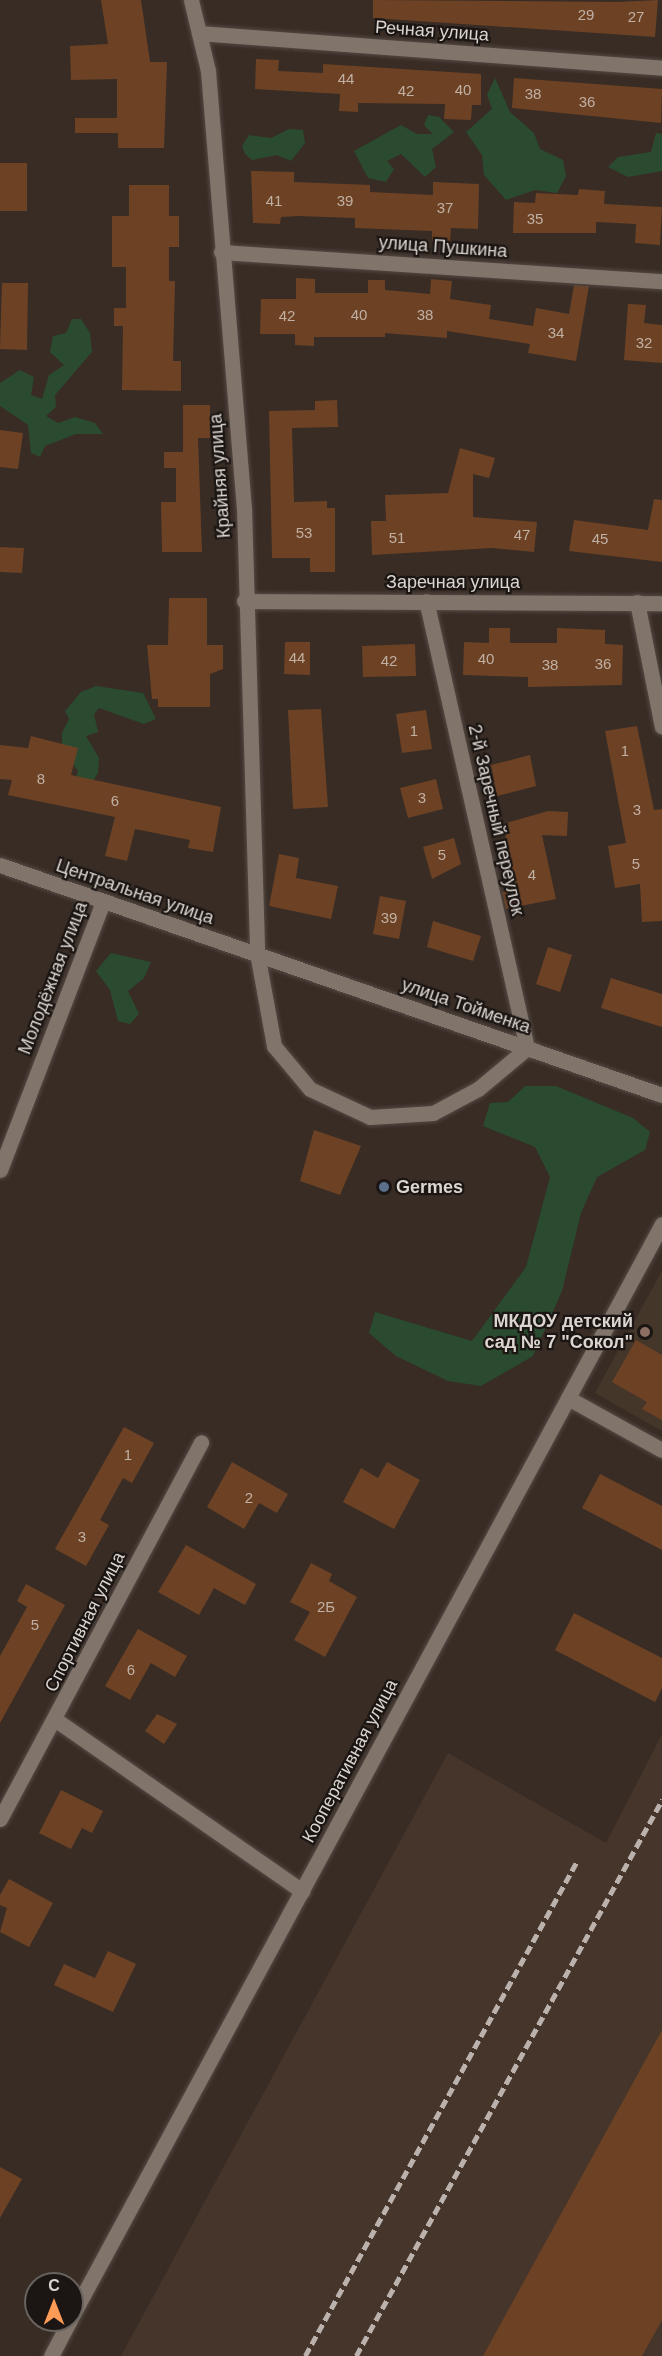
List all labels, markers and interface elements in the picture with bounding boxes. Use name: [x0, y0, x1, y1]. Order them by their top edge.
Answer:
house number: 29: [578, 6, 594, 24]
house number: 27: [628, 8, 644, 26]
street label: Речная улица: [374, 16, 490, 46]
house number: 44: [338, 70, 354, 88]
house number: 40: [455, 81, 471, 99]
house number: 42: [398, 82, 414, 100]
house number: 38: [525, 85, 541, 103]
house number: 36: [579, 93, 595, 111]
house number: 41: [266, 192, 282, 210]
house number: 39: [337, 192, 353, 210]
house number: 37: [437, 199, 453, 217]
house number: 35: [527, 210, 543, 228]
street label: улица Пушкина: [378, 232, 508, 262]
house number: 40: [351, 306, 367, 324]
house number: 38: [417, 306, 433, 324]
house number: 42: [279, 307, 295, 325]
house number: 34: [548, 324, 564, 342]
house number: 32: [636, 334, 652, 352]
street label: Крайняя улица: [205, 413, 235, 539]
house number: 53: [296, 524, 312, 542]
house number: 47: [514, 526, 530, 544]
house number: 51: [389, 529, 405, 547]
house number: 45: [592, 530, 608, 548]
street label: Заречная улица: [386, 571, 520, 593]
house number: 44: [289, 649, 305, 667]
house number: 40: [478, 650, 494, 668]
house number: 42: [381, 652, 397, 670]
house number: 36: [595, 655, 611, 673]
house number: 38: [542, 656, 558, 674]
house number: 1: [410, 722, 418, 740]
street label: 2-й Заречный переулок: [463, 722, 529, 918]
house number: 1: [621, 742, 629, 760]
house number: 8: [37, 770, 45, 788]
house number: 3: [418, 789, 426, 807]
house number: 6: [111, 792, 119, 810]
house number: 3: [633, 801, 641, 819]
house number: 5: [438, 846, 446, 864]
street label: Центральная улица: [53, 855, 217, 929]
house number: 5: [632, 855, 640, 873]
house number: 4: [528, 866, 536, 884]
street label: Молодёжная улица: [14, 899, 92, 1057]
house number: 39: [381, 909, 397, 927]
street label: улица Тойменка: [399, 974, 533, 1038]
place label: Germes: [396, 1176, 463, 1198]
marker: Germes: [377, 1180, 391, 1194]
place label: МКДОУ детский сад № 7 "Сокол": [484, 1311, 633, 1354]
marker: МКДОУ детский сад № 7 "Сокол": [638, 1325, 652, 1339]
house number: 1: [124, 1446, 132, 1464]
house number: 2: [245, 1489, 253, 1507]
house number: 3: [78, 1528, 86, 1546]
street label: Спортивная улица: [40, 1548, 130, 1696]
house number: 2Б: [317, 1598, 335, 1616]
house number: 5: [31, 1616, 39, 1634]
house number: 6: [127, 1661, 135, 1679]
street label: Кооперативная улица: [298, 1676, 402, 1846]
north arrow: [24, 2272, 84, 2332]
text: С: [48, 2277, 60, 2294]

